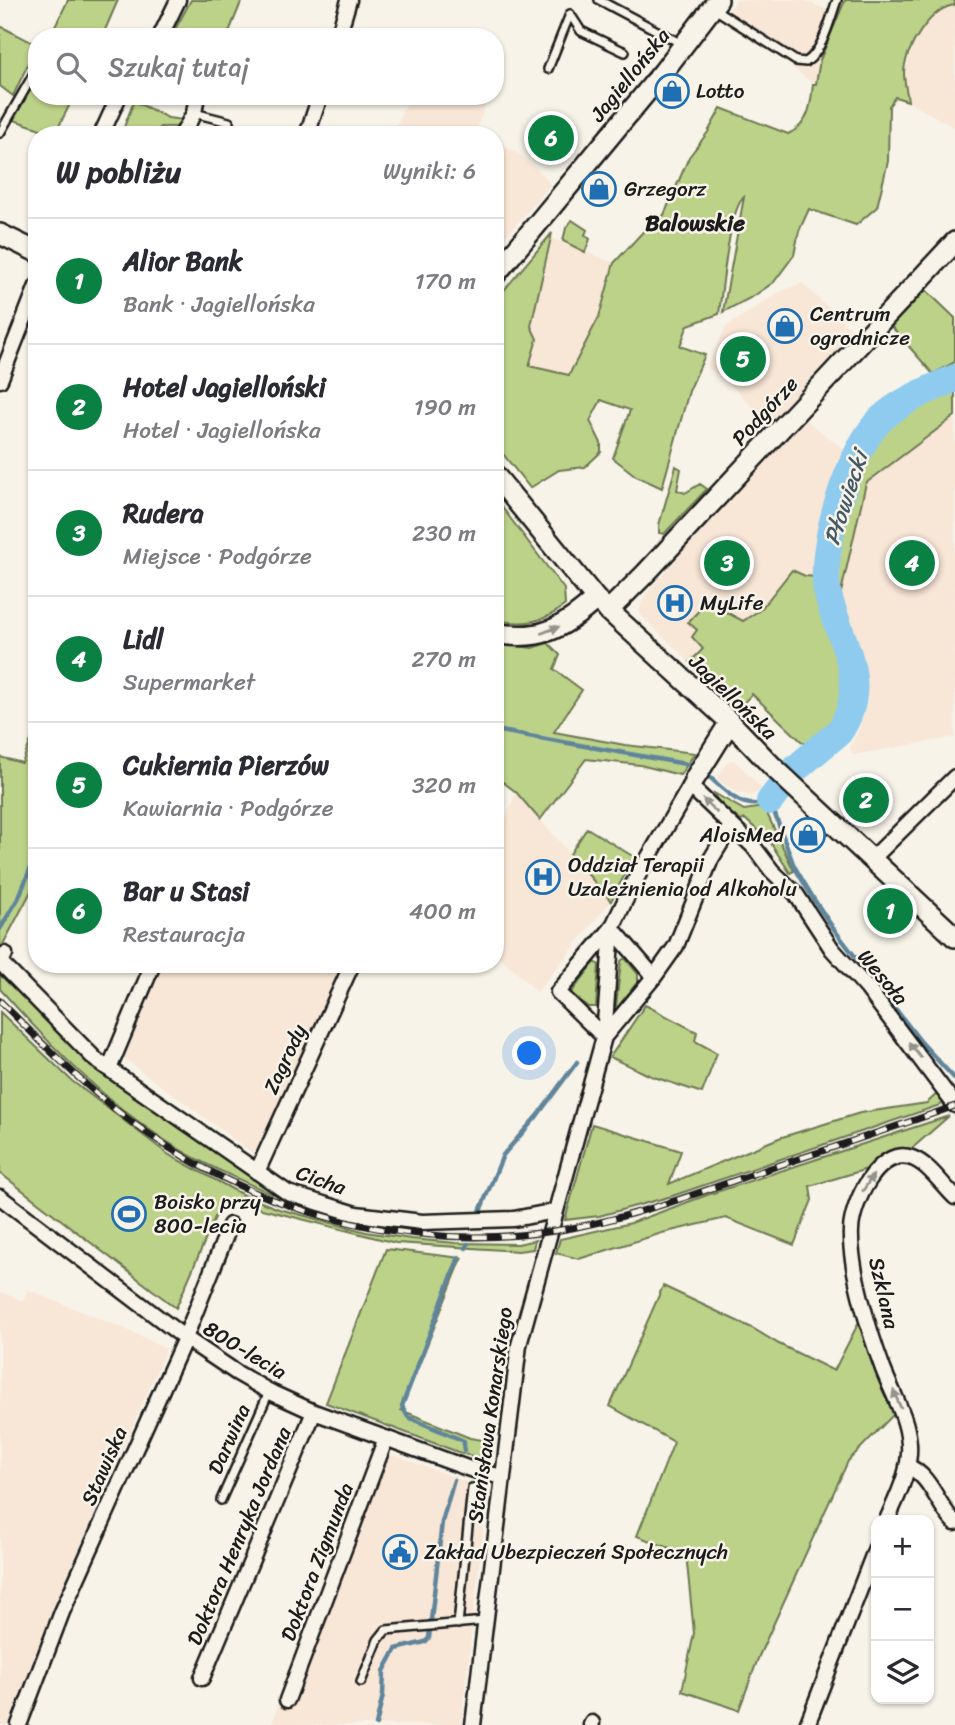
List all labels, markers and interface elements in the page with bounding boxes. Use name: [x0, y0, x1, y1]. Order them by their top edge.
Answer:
street label: Jagiellońska: [579, 19, 680, 131]
search box: [28, 28, 504, 105]
text: Szukaj tutaj: [108, 44, 249, 90]
icon: search: [52, 48, 90, 86]
shop icon: Lotto: [653, 72, 691, 110]
place label: Lotto: [696, 72, 745, 110]
pin: 6: [528, 112, 574, 164]
text: W pobliżu: [56, 145, 181, 199]
text: Wyniki: 6: [383, 151, 476, 192]
shop icon: Grzegorz: [580, 170, 618, 208]
place label: Grzegorz: [624, 170, 707, 208]
district label: Balowskie: [645, 203, 745, 244]
text: Alior Bank: [123, 238, 243, 284]
text: 1: [74, 261, 84, 302]
text: 170 m: [415, 261, 476, 302]
text: Bank · Jagiellońska: [123, 284, 315, 325]
place label: Centrum ogrodnicze: [810, 295, 910, 357]
shop icon: Centrum ogrodnicze: [766, 307, 804, 345]
pin: 5: [720, 333, 766, 385]
text: Hotel Jagielloński: [123, 364, 326, 410]
street label: Podgórze: [722, 367, 808, 455]
text: 2: [72, 387, 86, 428]
text: 190 m: [414, 387, 476, 428]
text: Hotel · Jagiellońska: [123, 410, 320, 451]
water label: Płowiecki: [812, 441, 882, 550]
text: Rudera: [123, 490, 204, 536]
text: 3: [73, 513, 85, 554]
text: 230 m: [412, 513, 476, 554]
text: Miejsce · Podgórze: [123, 536, 312, 577]
pin: 3: [704, 537, 750, 589]
pin: 4: [889, 537, 935, 589]
hospital icon: MyLife: [656, 584, 694, 622]
place label: MyLife: [700, 584, 764, 622]
text: Lidl: [123, 616, 163, 662]
one-way arrow: [540, 624, 561, 635]
text: 4: [72, 639, 86, 680]
text: 270 m: [411, 639, 476, 680]
street label: Jagiellońska: [679, 644, 787, 750]
text: Supermarket: [123, 662, 255, 703]
text: Cukiernia Pierzów: [123, 742, 329, 788]
text: 5: [72, 765, 86, 806]
text: 320 m: [412, 765, 476, 806]
pin: 2: [843, 774, 889, 826]
text: Kawiarnia · Podgórze: [123, 788, 334, 829]
one-way arrow: [702, 797, 719, 814]
place label: AloisMed: [699, 816, 786, 854]
shop icon: AloisMed: [789, 816, 827, 854]
place label: Oddział Terapii Uzależnienia od Alkoholu: [568, 846, 797, 908]
hospital icon: Oddział Terapii Uzależnienia od Alkoholu: [524, 858, 562, 896]
text: Bar u Stasi: [123, 868, 249, 914]
pin: 1: [867, 885, 913, 937]
text: 6: [72, 891, 86, 932]
text: 400 m: [409, 891, 476, 932]
text: Restauracja: [123, 914, 245, 955]
street label: Wesoła: [848, 940, 919, 1014]
street label: Zagrody: [252, 1017, 318, 1100]
your location: [512, 1036, 546, 1070]
one-way arrow: [907, 1041, 922, 1059]
street label: Cicha: [291, 1154, 352, 1206]
one-way arrow: [861, 1173, 874, 1193]
place label: Boisko przy 800-lecia: [154, 1183, 261, 1245]
sports icon: Boisko przy 800-lecia: [110, 1195, 148, 1233]
street label: Szklana: [857, 1253, 911, 1333]
street label: Stanisława Konarskiego: [456, 1305, 524, 1525]
street label: 800-lecia: [196, 1310, 295, 1390]
one-way arrow: [891, 1389, 902, 1410]
street label: Darwina: [197, 1397, 262, 1481]
street label: Stawiska: [70, 1420, 139, 1512]
street label: Doktora Henryka Jordana: [176, 1420, 303, 1651]
street label: Doktora Zigmunda: [269, 1477, 365, 1647]
map controls: [871, 1515, 934, 1704]
button: +: [871, 1515, 934, 1578]
public building icon: Zakład Ubezpieczeń Społecznych: [381, 1533, 419, 1571]
place label: Zakład Ubezpieczeń Społecznych: [424, 1533, 728, 1571]
button: −: [871, 1578, 934, 1641]
button: layers: [871, 1641, 934, 1704]

